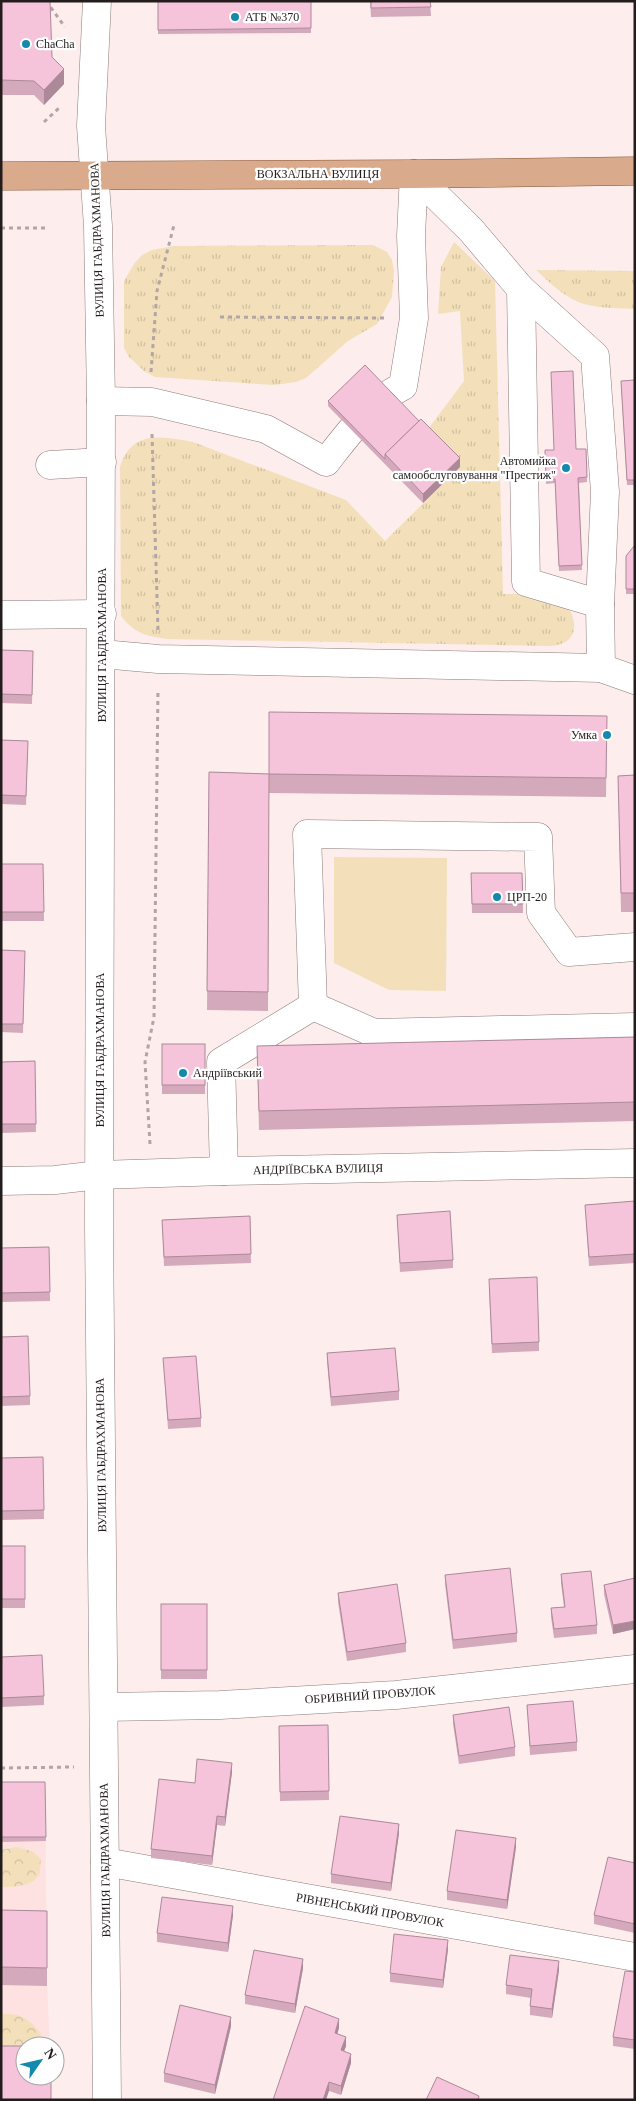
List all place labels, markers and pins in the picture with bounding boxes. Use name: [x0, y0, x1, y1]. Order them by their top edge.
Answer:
place label: АТБ №370: [245, 10, 299, 24]
marker: АТБ №370: [229, 11, 241, 23]
place label: ChaCha: [36, 37, 75, 51]
marker: ChaCha: [20, 38, 32, 50]
place label: Автомийка самообслуговування "Престиж": [393, 454, 557, 482]
marker: Автомийка самообслуговування "Престиж": [560, 462, 572, 474]
place label: Умка: [571, 728, 598, 742]
marker: Умка: [601, 729, 613, 741]
place label: ЦРП-20: [507, 890, 547, 904]
marker: ЦРП-20: [491, 891, 503, 903]
place label: Андріївський: [193, 1066, 263, 1080]
marker: Андріївський: [177, 1067, 189, 1079]

